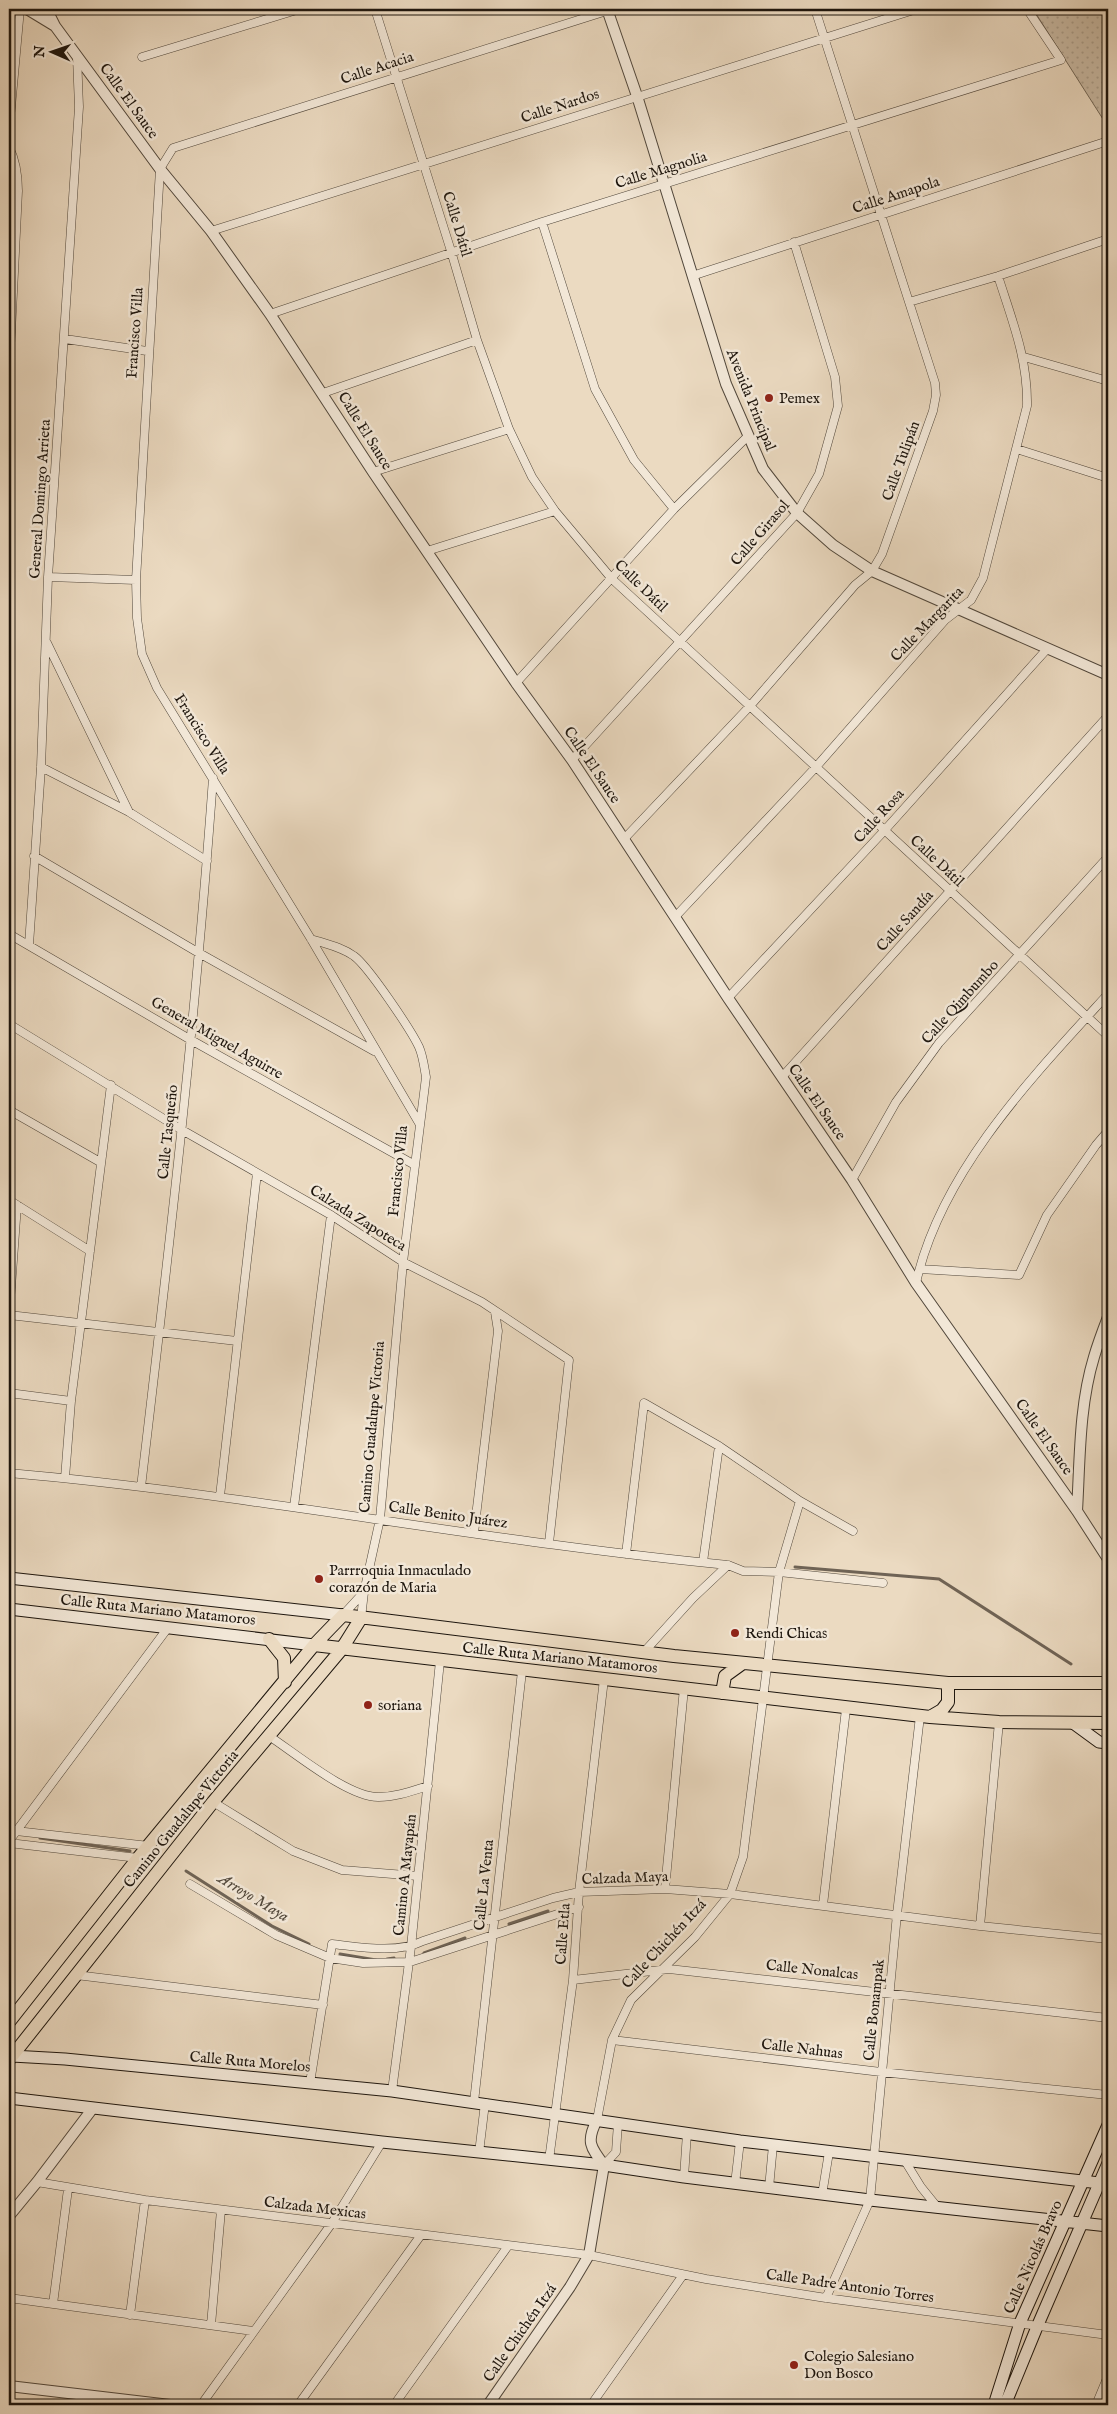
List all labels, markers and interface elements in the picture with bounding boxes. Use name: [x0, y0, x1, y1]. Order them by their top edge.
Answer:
north arrow: [28, 28, 78, 78]
text: N: [31, 45, 49, 59]
street label: Calle Acacia: [338, 47, 416, 89]
street label: Calle El Sauce: [95, 60, 163, 142]
street label: Calle Nardos: [518, 84, 602, 128]
street label: Calle Magnolia: [613, 147, 710, 193]
street label: Calle Amapola: [850, 172, 942, 218]
street label: Calle Dátil: [438, 189, 476, 260]
street label: Francisco Villa: [122, 286, 148, 379]
street label: Avenida Principal: [722, 345, 780, 455]
street label: Calle El Sauce: [333, 388, 397, 474]
place label: Pemex: [779, 389, 821, 408]
marker: Pemex: [763, 392, 775, 404]
street label: General Domingo Arrieta: [25, 418, 55, 579]
street label: Calle Tulipán: [878, 418, 924, 504]
street label: Calle Girasol: [726, 496, 794, 570]
street label: Calle Dátil: [610, 556, 672, 617]
street label: Calle Margarita: [886, 582, 968, 666]
street label: Francisco Villa: [170, 690, 235, 778]
street label: Calle El Sauce: [559, 723, 625, 807]
street label: Calle Rosa: [850, 784, 909, 847]
street label: Calle Dátil: [906, 831, 969, 892]
street label: Calle Sandía: [872, 886, 938, 956]
street label: Calle Qimbumbo: [917, 956, 1003, 1048]
street label: General Miguel Aguirre: [148, 992, 287, 1084]
street label: Calle El Sauce: [784, 1060, 850, 1144]
street label: Calle Tasqueño: [154, 1084, 182, 1180]
street label: Francisco Villa: [384, 1124, 412, 1217]
street label: Calzada Zapoteca: [306, 1181, 410, 1256]
street label: Camino Guadalupe Victoria: [355, 1340, 389, 1514]
street label: Calle El Sauce: [1011, 1395, 1077, 1479]
street label: Calle Benito Juárez: [387, 1497, 509, 1533]
place label: Parrroquia Inmaculado corazón de Maria: [329, 1561, 471, 1597]
marker: Parrroquia Inmaculado corazón de Maria: [313, 1573, 325, 1585]
street label: Calle Ruta Mariano Matamoros: [59, 1590, 257, 1630]
place label: Rendi Chicas: [745, 1624, 827, 1643]
marker: Rendi Chicas: [729, 1627, 741, 1639]
street label: Calle Ruta Mariano Matamoros: [461, 1638, 659, 1678]
place label: soriana: [378, 1696, 422, 1715]
marker: soriana: [362, 1699, 374, 1711]
street label: Camino Guadalupe Victoria: [119, 1746, 243, 1892]
street label: Camino A Mayapán: [389, 1813, 421, 1937]
street label: Calle La Venta: [470, 1838, 498, 1931]
street label: Calzada Maya: [581, 1867, 669, 1889]
water label: Arroyo Maya: [212, 1868, 292, 1927]
street label: Calle Chichén Itzá: [618, 1895, 711, 1993]
street label: Calle Etla: [551, 1902, 575, 1965]
street label: Calle Nonalcas: [765, 1956, 859, 1984]
street label: Calle Bonampak: [859, 1957, 889, 2062]
street label: Calle Nahuas: [760, 2035, 844, 2063]
street label: Calle Ruta Morelos: [189, 2047, 311, 2077]
street label: Calzada Mexicas: [263, 2192, 367, 2224]
street label: Calle Nicolás Bravo: [999, 2197, 1067, 2317]
street label: Calle Padre Antonio Torres: [765, 2265, 935, 2307]
street label: Calle Chichén Itzá: [479, 2280, 561, 2386]
place label: Colegio Salesiano Don Bosco: [804, 2347, 914, 2383]
marker: Colegio Salesiano Don Bosco: [788, 2359, 800, 2371]

